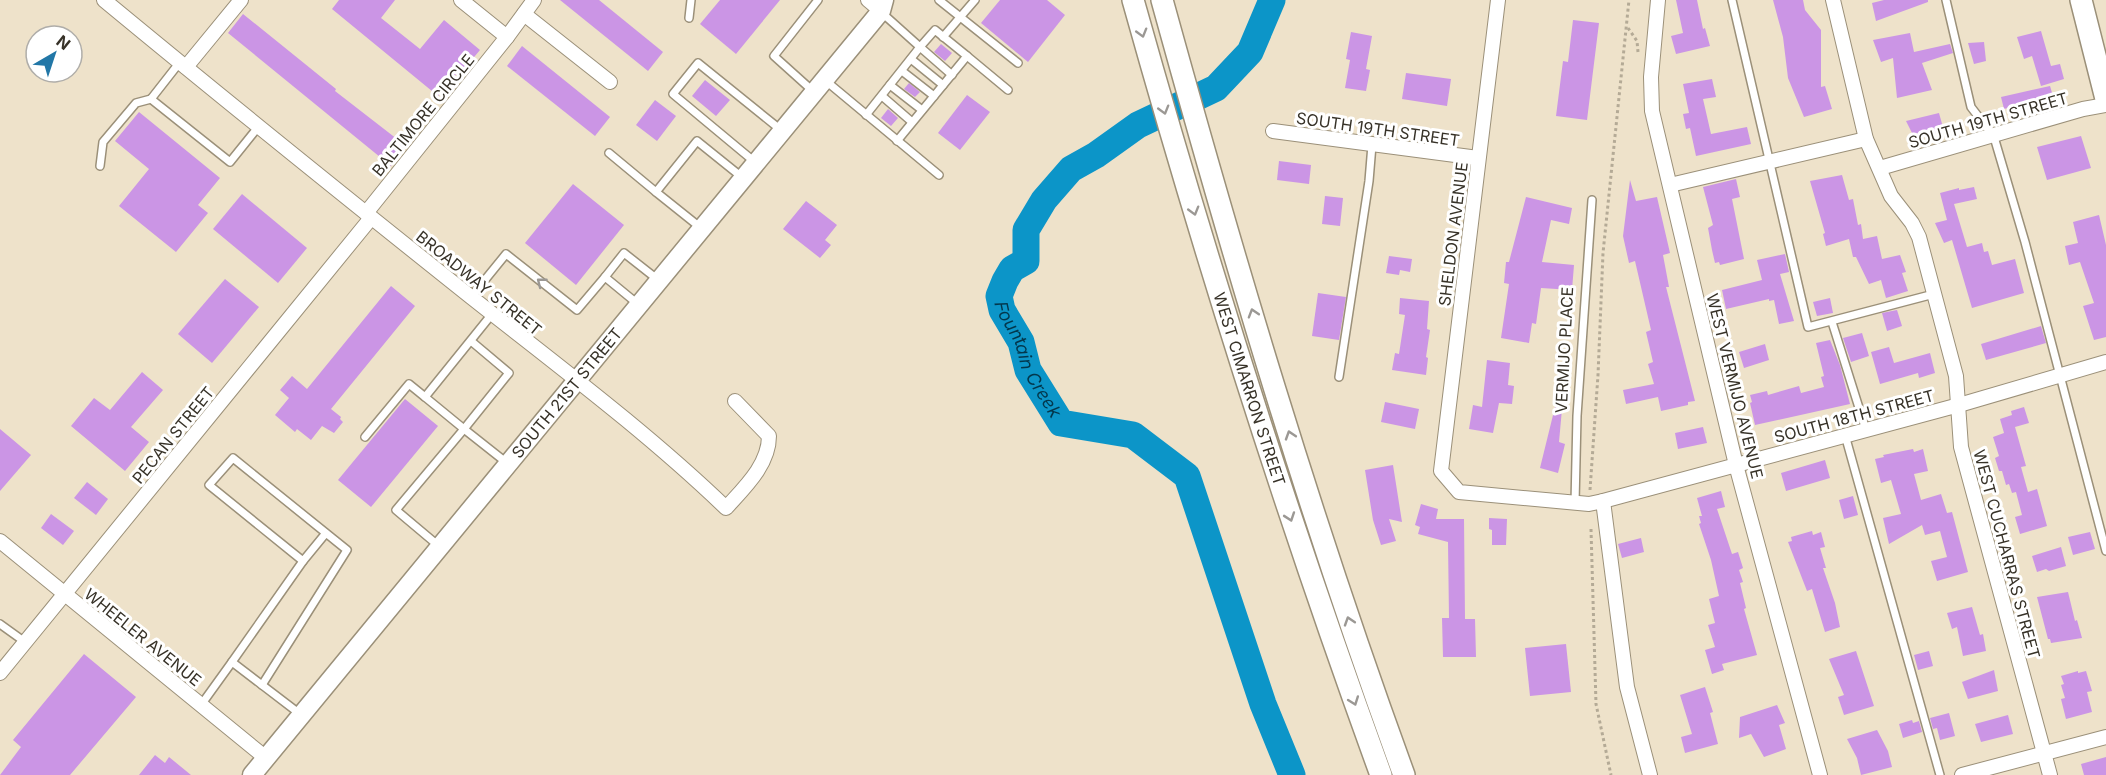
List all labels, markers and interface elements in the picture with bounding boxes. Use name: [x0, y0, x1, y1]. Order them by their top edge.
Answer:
north arrow: [24, 24, 84, 84]
one-way arrow: [1135, 27, 1147, 38]
text: N: [52, 31, 74, 54]
street label: BALTIMORE CIRCLE: [368, 50, 478, 180]
street label: SOUTH 19TH STREET: [1906, 88, 2070, 152]
one-way arrow: [1157, 104, 1169, 115]
street label: SOUTH 19TH STREET: [1295, 108, 1461, 150]
street label: SHELDON AVENUE: [1434, 161, 1472, 307]
one-way arrow: [1187, 205, 1199, 216]
street label: BROADWAY STREET: [412, 226, 546, 340]
one-way arrow: [537, 279, 548, 290]
street label: VERMIJO PLACE: [1551, 286, 1577, 414]
street label: WEST CIMARRON STREET: [1209, 290, 1290, 488]
street label: WEST VERMIJO AVENUE: [1702, 291, 1768, 481]
water label: Fountain Creek: [990, 299, 1067, 422]
one-way arrow: [1248, 308, 1260, 319]
street label: SOUTH 21ST STREET: [507, 324, 626, 462]
street label: PECAN STREET: [128, 382, 218, 488]
street label: SOUTH 18TH STREET: [1772, 385, 1936, 447]
one-way arrow: [1285, 430, 1297, 441]
street label: WEST CUCHARRAS STREET: [1969, 447, 2045, 661]
one-way arrow: [1283, 511, 1296, 522]
street label: WHEELER AVENUE: [81, 584, 205, 690]
one-way arrow: [1344, 616, 1356, 627]
one-way arrow: [1347, 695, 1359, 706]

